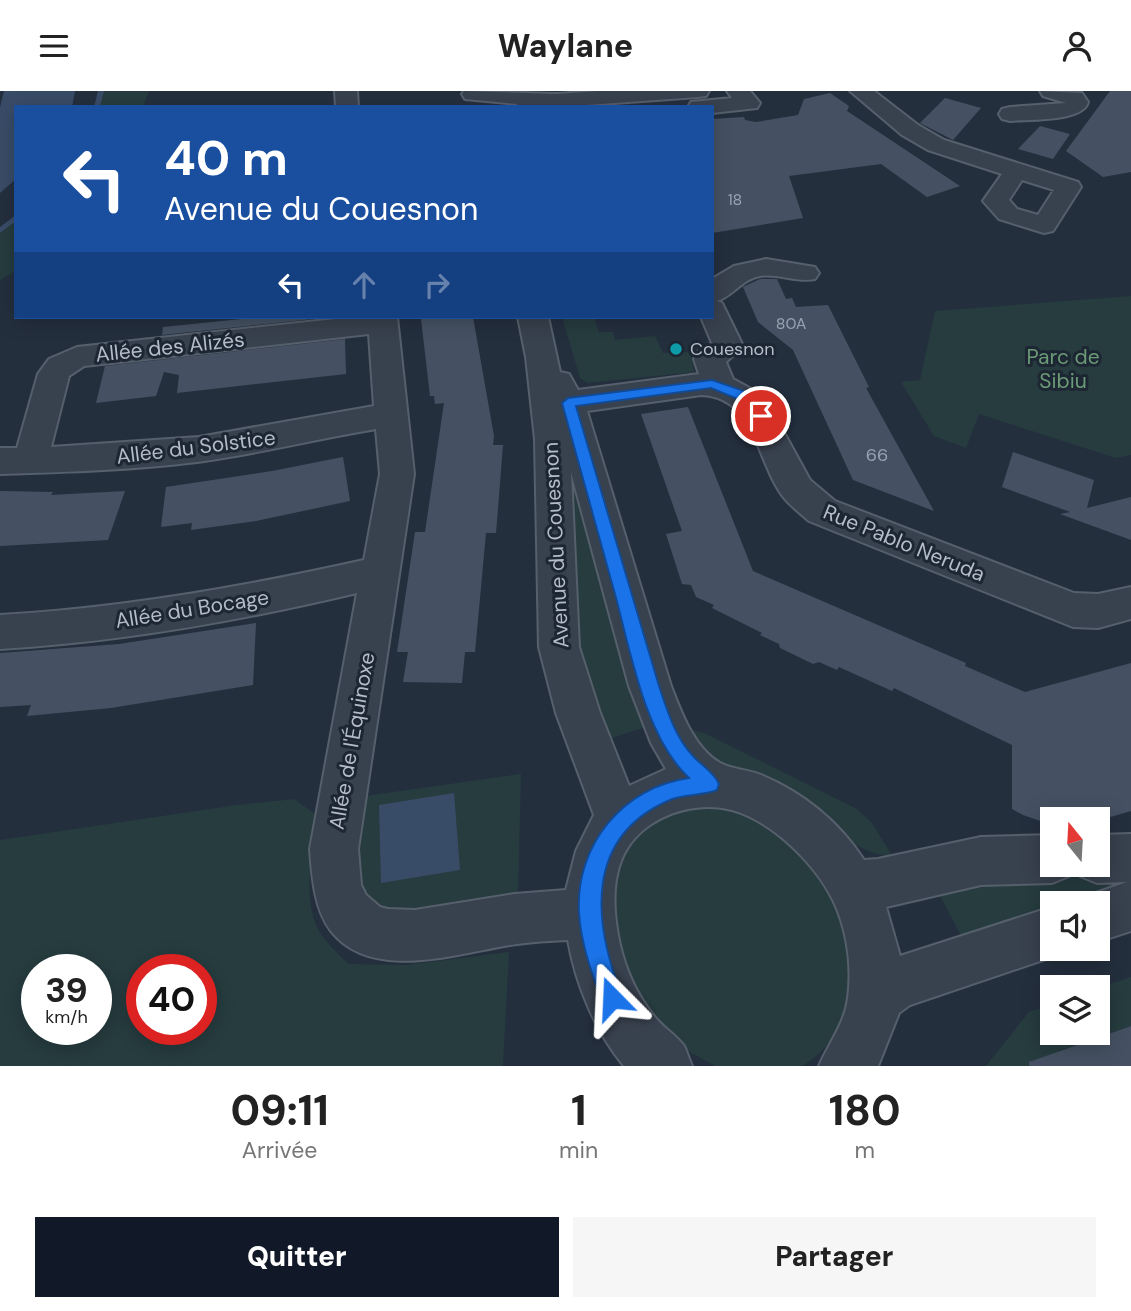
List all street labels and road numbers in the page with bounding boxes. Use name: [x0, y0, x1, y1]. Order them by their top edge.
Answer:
street label: Allée des Alizés: [94, 325, 246, 369]
street label: Allée du Solstice: [115, 423, 277, 471]
street label: Avenue du Couesnon: [537, 441, 575, 649]
street label: Rue Pablo Neruda: [819, 498, 989, 588]
street label: Allée du Bocage: [113, 583, 271, 635]
street label: Allée de l'Équinoxe: [323, 650, 381, 832]

